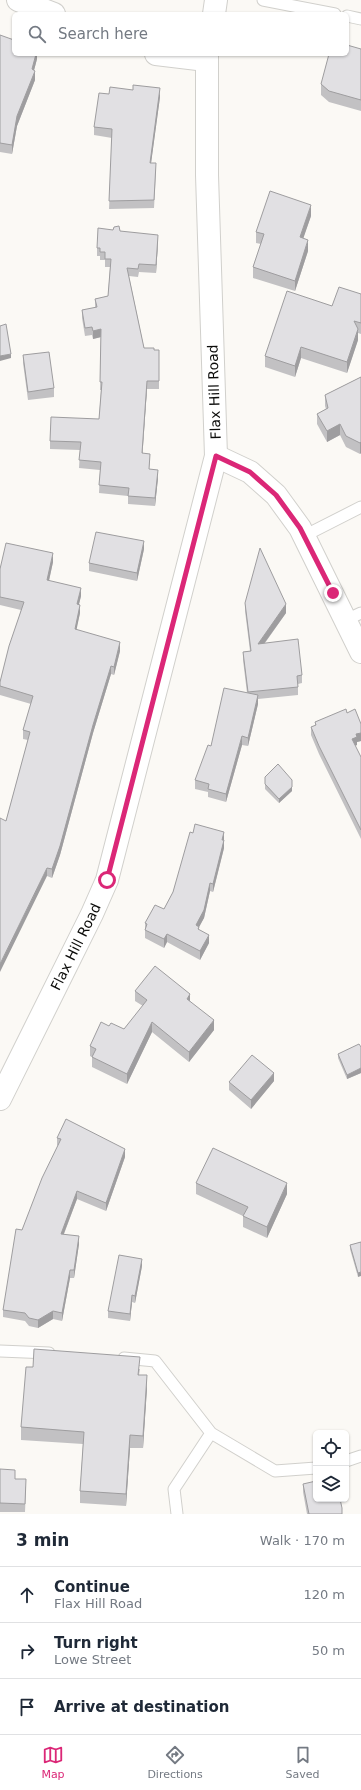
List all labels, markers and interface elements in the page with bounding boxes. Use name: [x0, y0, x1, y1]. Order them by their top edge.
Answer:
search box: [12, 12, 349, 56]
icon: search: [26, 23, 48, 45]
text: Search here: [58, 25, 148, 43]
street label: Flax Hill Road: [204, 344, 224, 440]
route end: [324, 584, 342, 602]
route start: [98, 871, 116, 889]
street label: Flax Hill Road: [47, 901, 104, 993]
map controls: [313, 1430, 349, 1502]
button: locate: [313, 1430, 349, 1466]
button: layers: [313, 1466, 349, 1502]
text: 3 min: [16, 1530, 69, 1550]
text: Walk · 170 m: [260, 1533, 345, 1548]
text: Continue: [54, 1578, 130, 1596]
icon: ahead: [16, 1584, 38, 1606]
text: 120 m: [303, 1587, 345, 1602]
text: Flax Hill Road: [54, 1596, 142, 1611]
text: Turn right: [54, 1634, 138, 1652]
icon: right: [16, 1640, 38, 1662]
text: 50 m: [312, 1643, 345, 1658]
text: Lowe Street: [54, 1652, 131, 1667]
icon: arrive: [16, 1696, 38, 1718]
text: Arrive at destination: [54, 1698, 229, 1716]
tab: Map: [41, 1744, 65, 1781]
tab: Directions: [147, 1744, 203, 1781]
tab: Saved: [286, 1744, 320, 1781]

